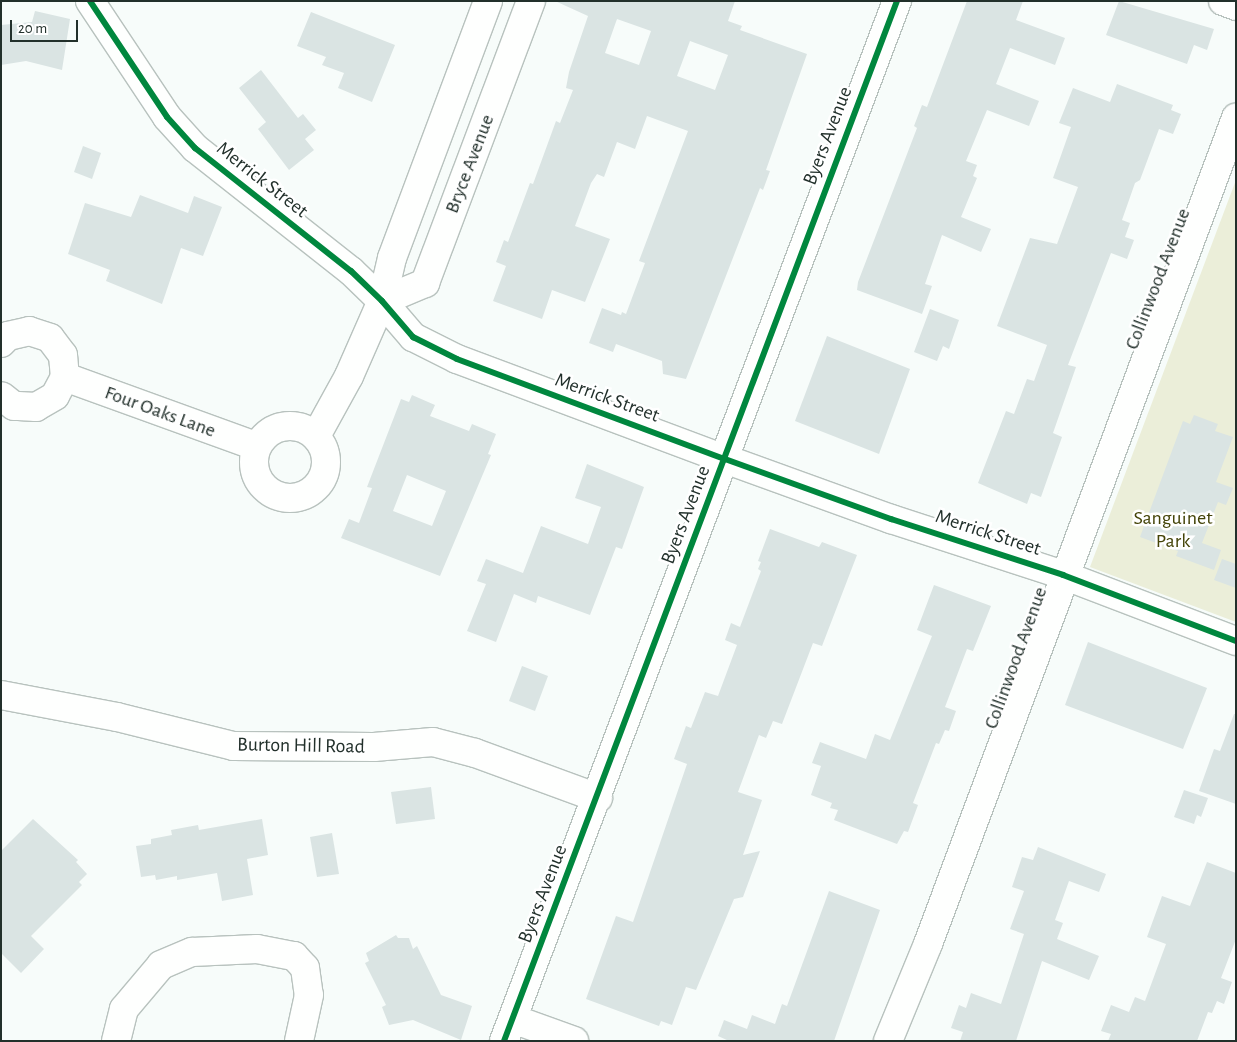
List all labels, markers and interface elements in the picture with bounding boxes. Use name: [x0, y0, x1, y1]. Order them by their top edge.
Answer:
scale bar: [12, 10, 80, 42]
text: 20 m: [18, 21, 47, 36]
street label: Byers Avenue: [798, 83, 858, 189]
street label: Bryce Avenue: [440, 111, 500, 217]
street label: Merrick Street: [211, 137, 313, 223]
street label: Collinwood Avenue: [1120, 205, 1196, 353]
street label: Merrick Street: [551, 368, 663, 428]
street label: Four Oaks Lane: [101, 381, 219, 443]
street label: Byers Avenue: [656, 462, 716, 568]
street label: Merrick Street: [932, 505, 1044, 561]
park label: Sanguinet Park: [1133, 506, 1213, 553]
street label: Collinwood Avenue: [979, 584, 1053, 732]
street label: Burton Hill Road: [237, 733, 365, 759]
street label: Byers Avenue: [513, 841, 573, 947]

